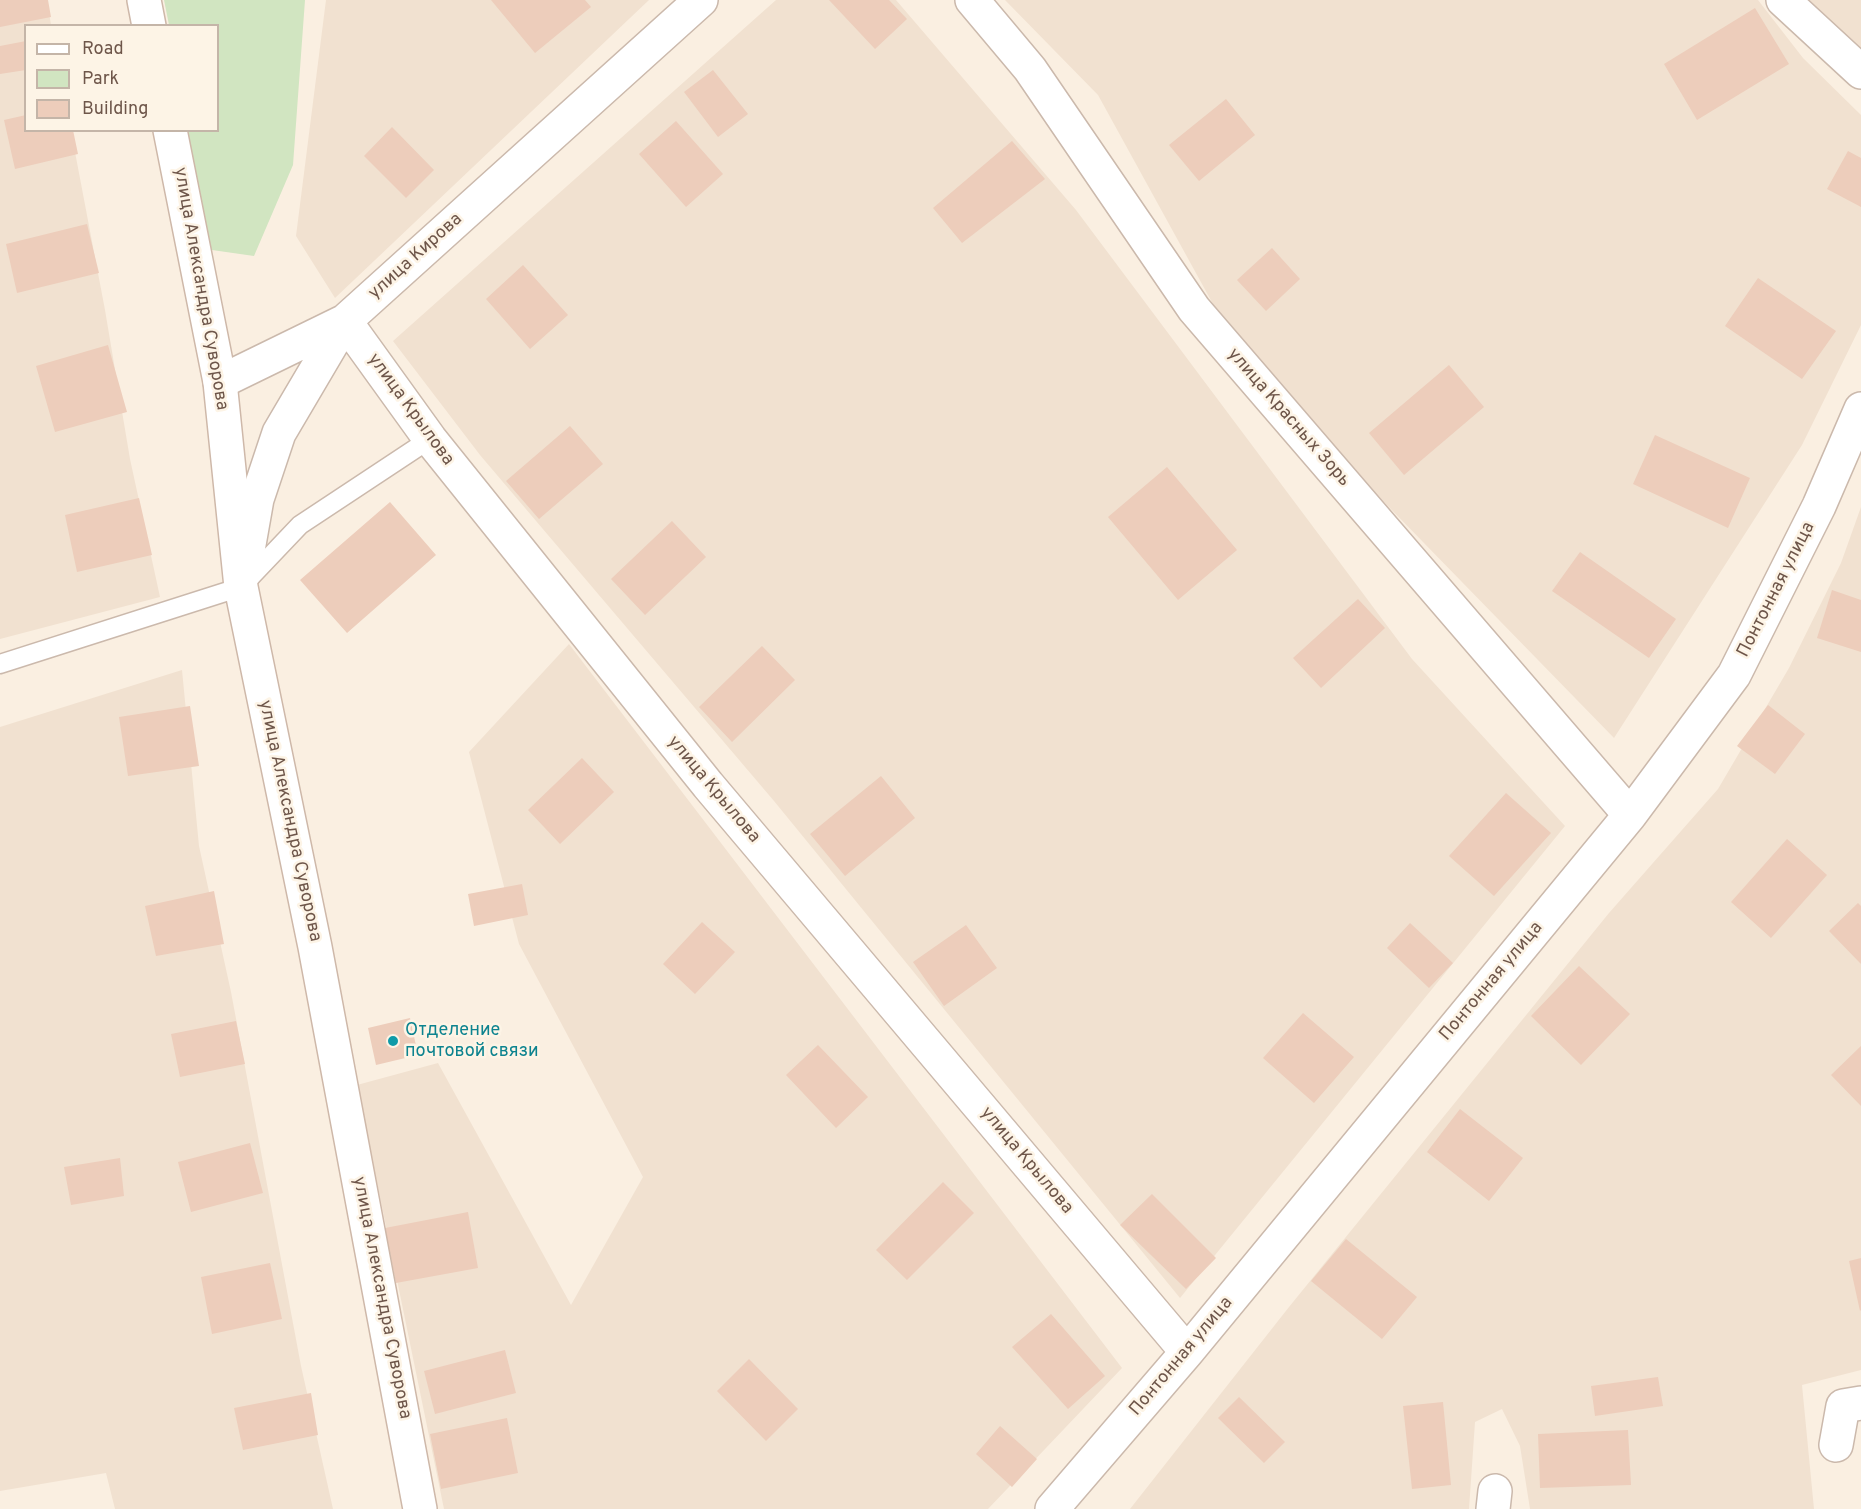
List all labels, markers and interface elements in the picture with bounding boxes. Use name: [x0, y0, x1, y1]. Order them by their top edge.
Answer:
legend: [24, 24, 219, 132]
text: Road: [82, 38, 124, 61]
text: Park: [82, 68, 119, 91]
text: Building: [82, 98, 148, 121]
street label: улица Александра Суворова: [168, 166, 232, 412]
street label: улица Кирова: [365, 209, 467, 305]
street label: улица Красных Зорь: [1222, 344, 1354, 492]
street label: улица Крылова: [362, 350, 458, 470]
street label: Понтонная улица: [1734, 519, 1820, 661]
street label: улица Александра Суворова: [253, 698, 325, 944]
street label: улица Крылова: [662, 732, 764, 848]
street label: Понтонная улица: [1436, 918, 1548, 1046]
place label: Отделение почтовой связи: [405, 1020, 539, 1062]
marker: Отделение почтовой связи: [386, 1034, 400, 1048]
street label: улица Крылова: [975, 1103, 1077, 1219]
street label: улица Александра Суворова: [347, 1175, 415, 1421]
street label: Понтонная улица: [1126, 1293, 1238, 1421]

